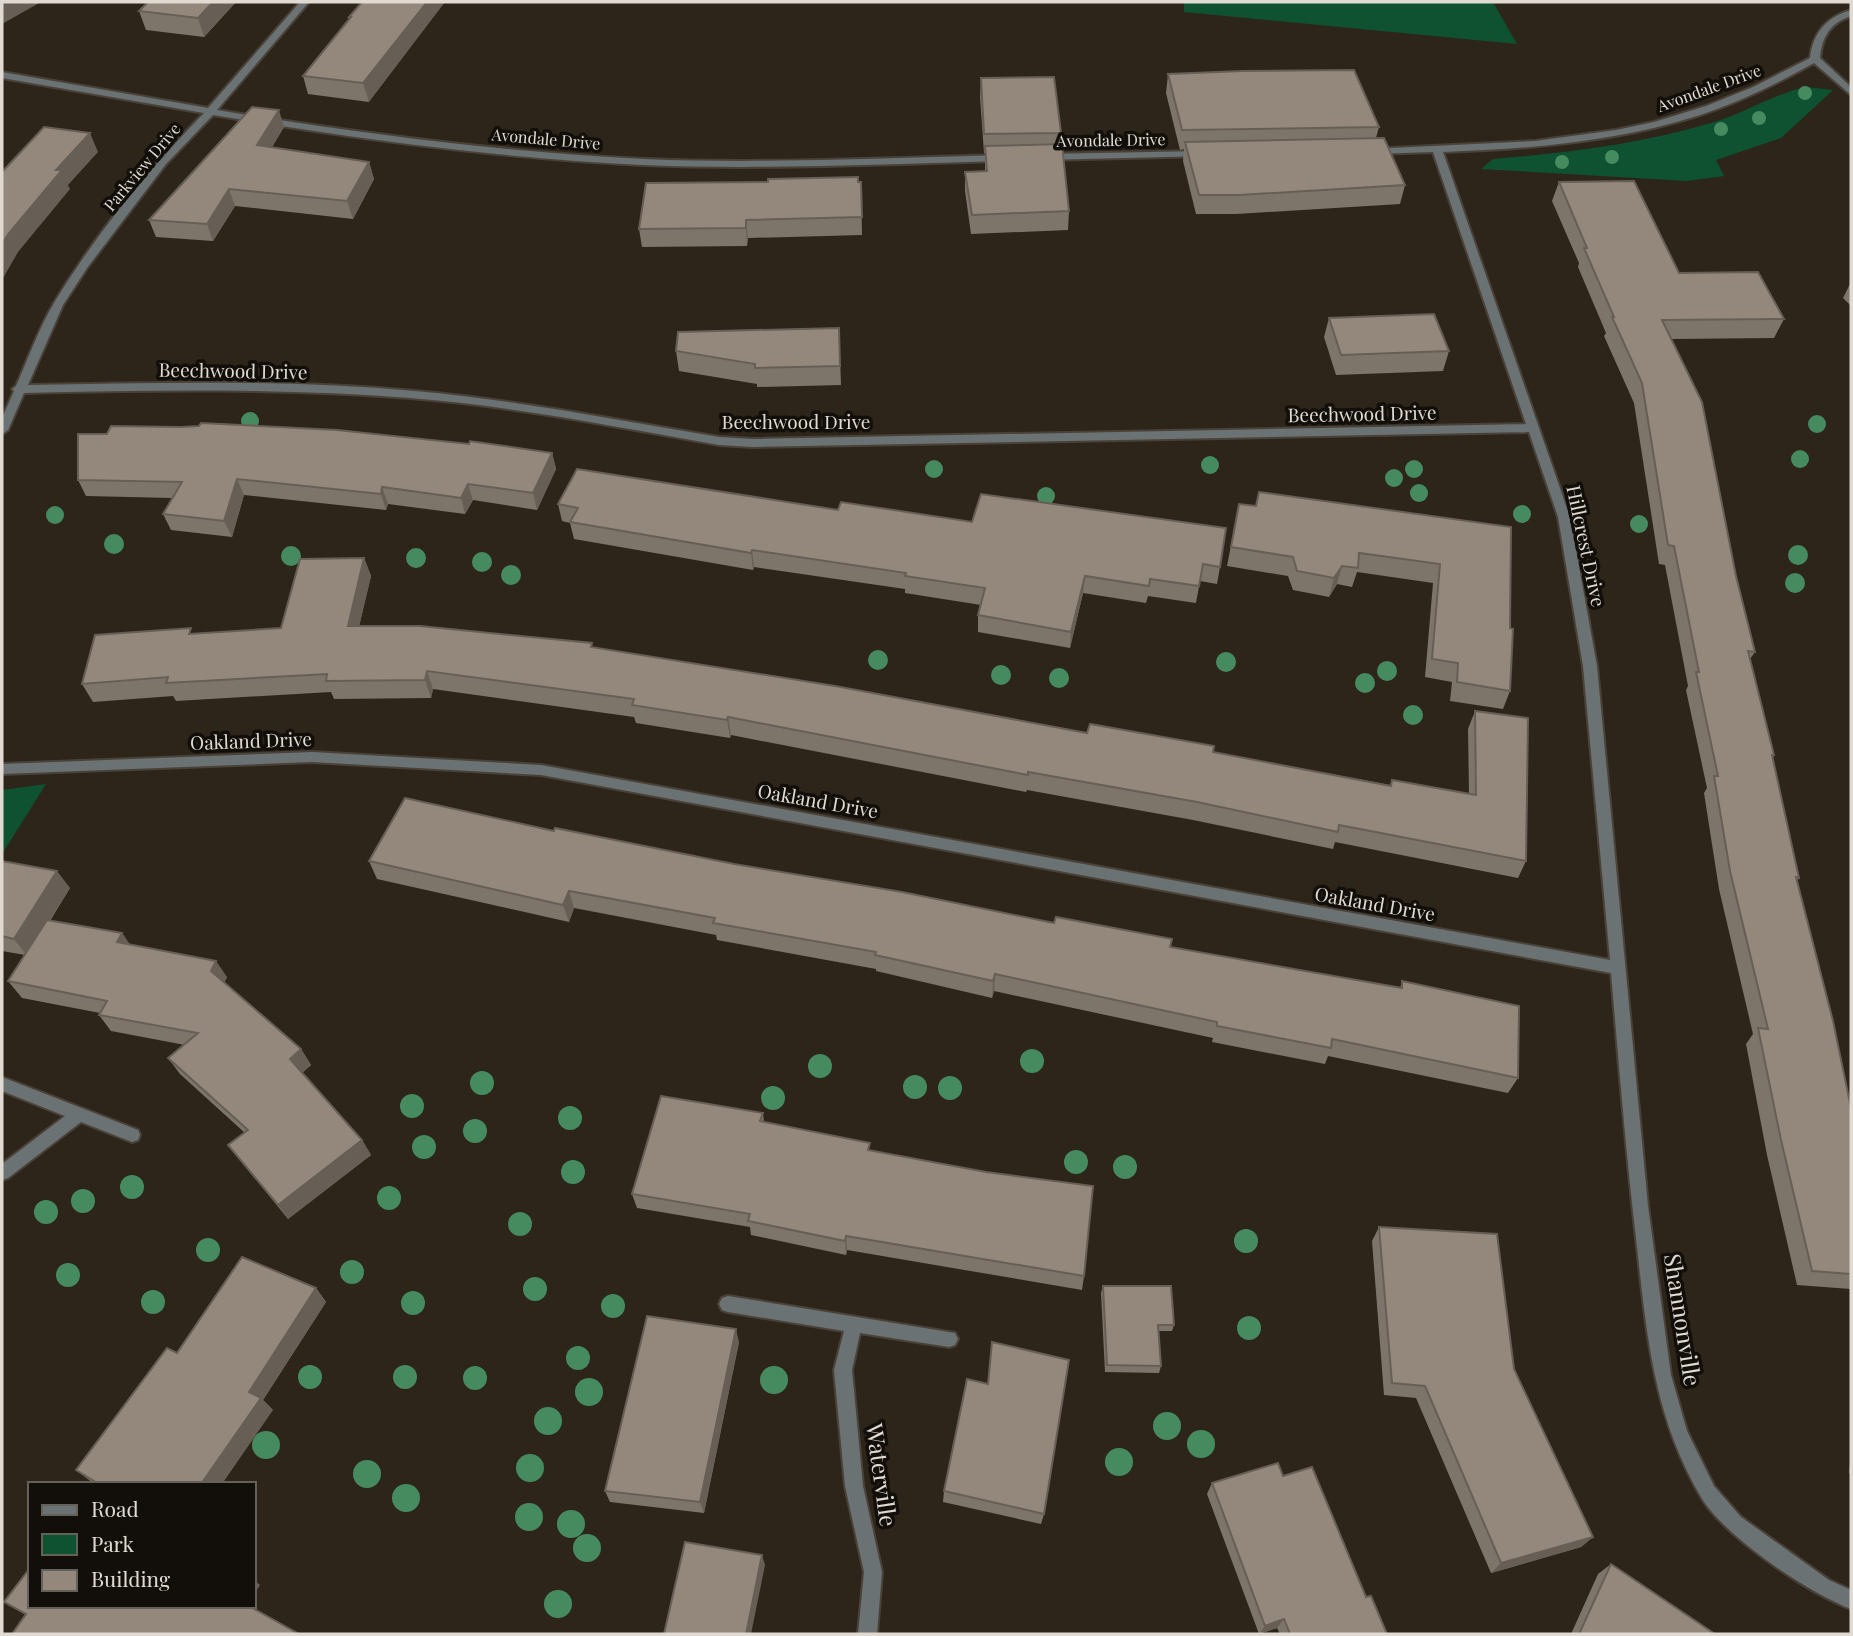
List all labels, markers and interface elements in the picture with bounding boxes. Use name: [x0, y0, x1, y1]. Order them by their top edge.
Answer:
street label: Avondale Drive: [1653, 59, 1764, 116]
street label: Parkview Drive: [99, 118, 185, 215]
street label: Avondale Drive: [490, 123, 601, 154]
street label: Avondale Drive: [1055, 128, 1166, 151]
street label: Beechwood Drive: [158, 356, 308, 384]
street label: Beechwood Drive: [1287, 399, 1437, 427]
street label: Beechwood Drive: [722, 408, 870, 434]
street label: Hillcrest Drive: [1561, 483, 1613, 609]
street label: Oakland Drive: [190, 725, 312, 755]
street label: Oakland Drive: [756, 777, 880, 823]
street label: Oakland Drive: [1313, 880, 1437, 926]
street label: Shannonville: [1658, 1251, 1709, 1388]
street label: Waterville: [860, 1420, 905, 1528]
legend: [28, 1482, 256, 1608]
text: Road: [91, 1494, 139, 1522]
text: Park: [91, 1529, 135, 1557]
text: Building: [91, 1564, 170, 1592]

